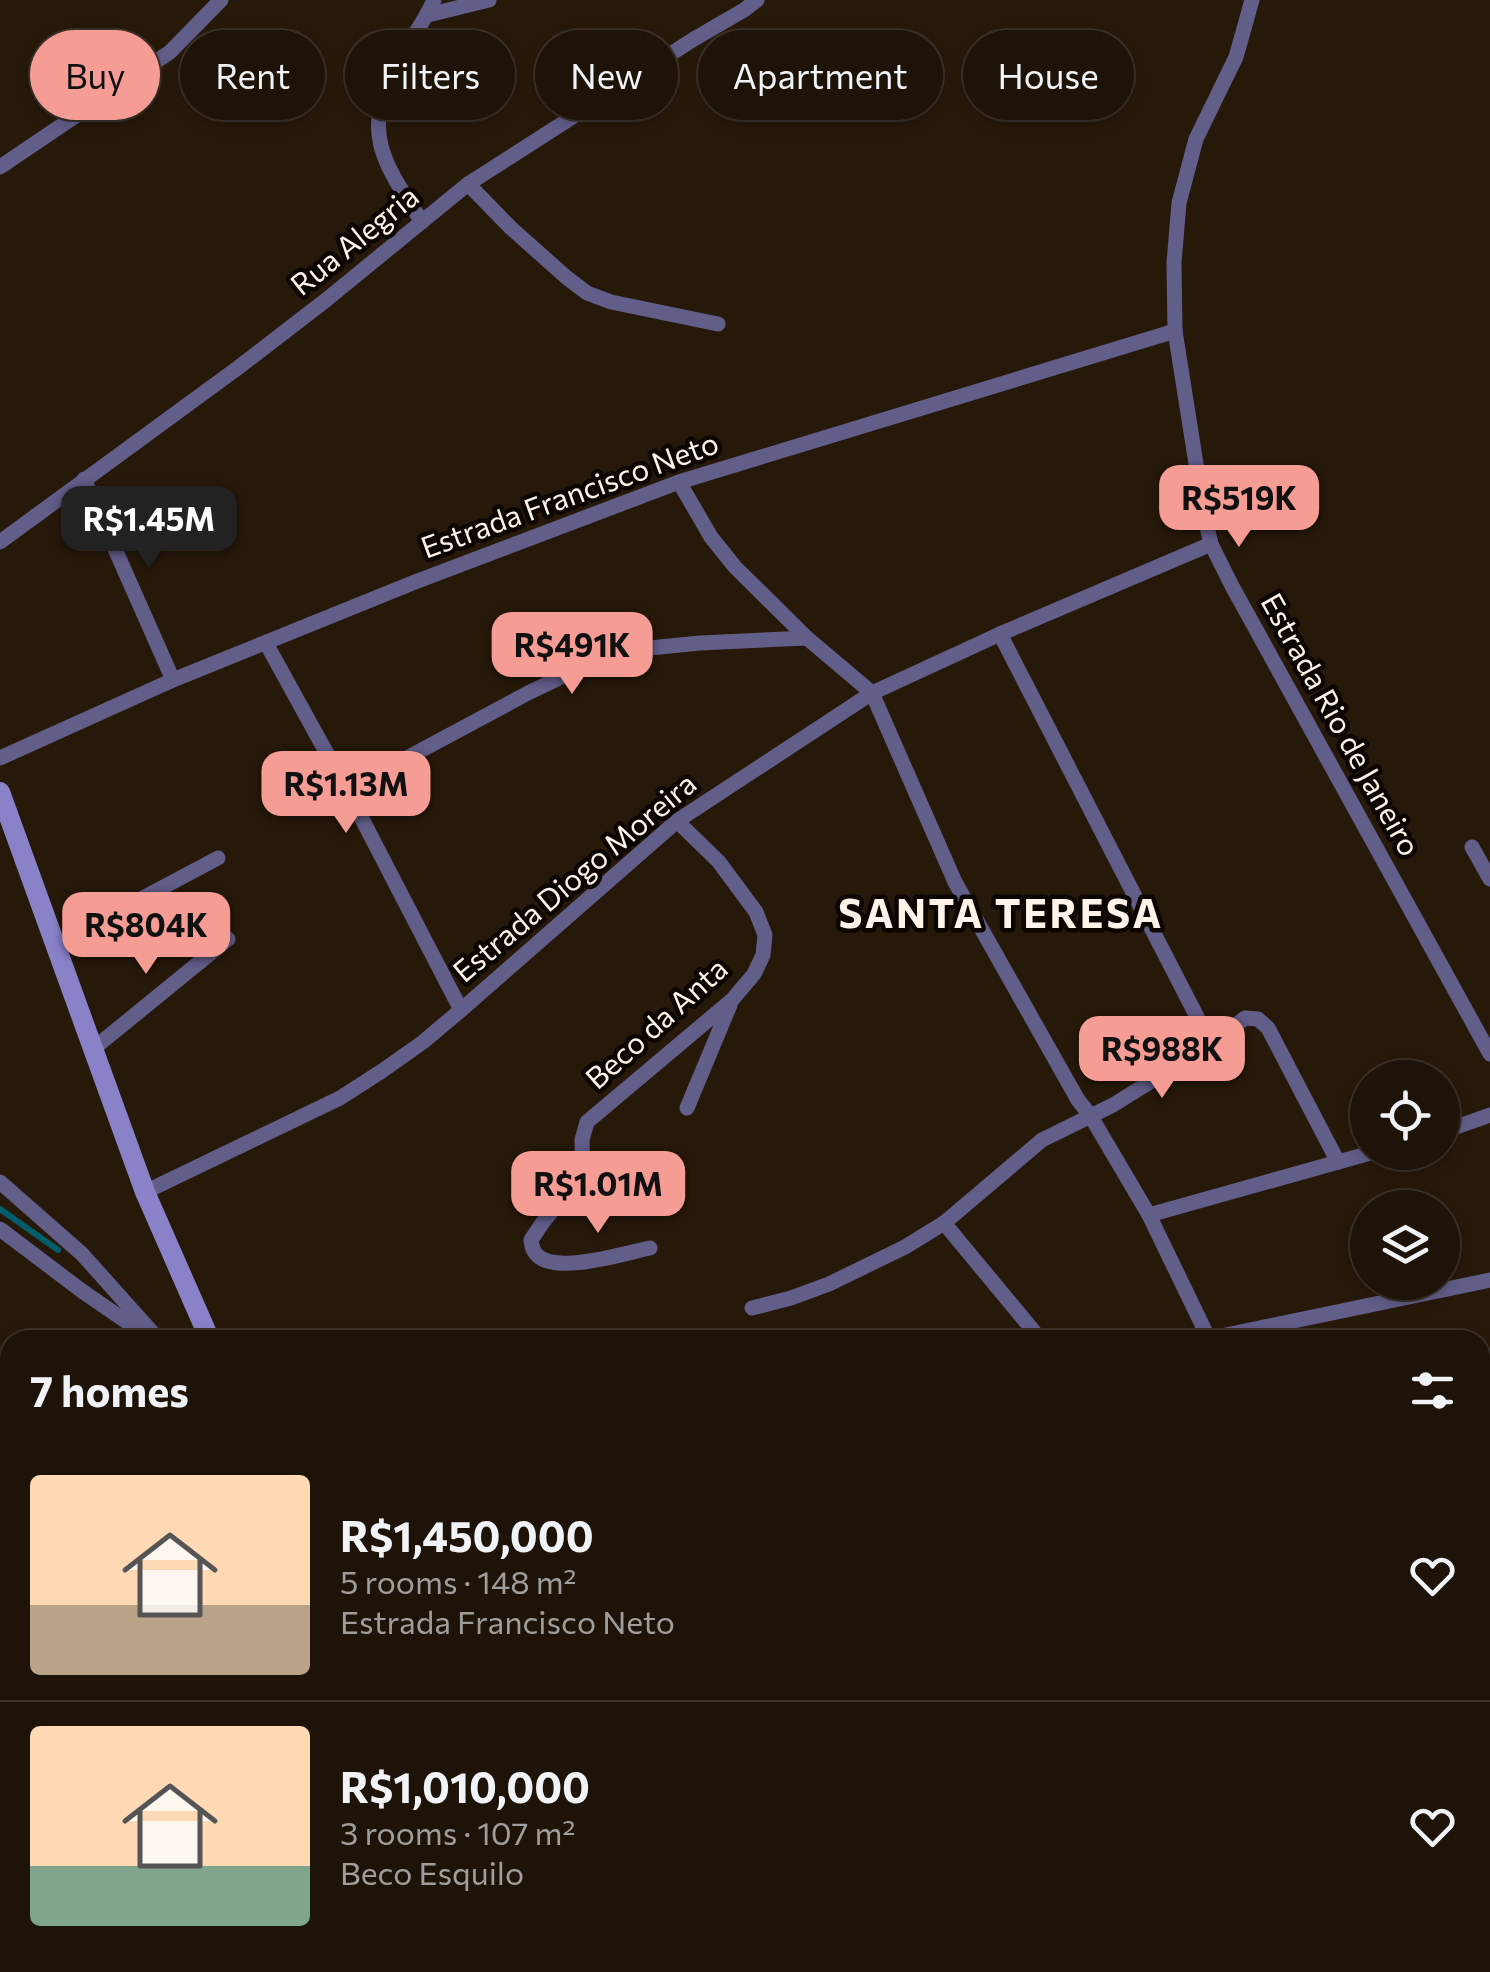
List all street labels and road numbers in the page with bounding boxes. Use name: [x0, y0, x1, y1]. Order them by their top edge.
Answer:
street label: Rua Alegria: [282, 176, 425, 302]
street label: Estrada Francisco Neto: [415, 423, 723, 565]
street label: Estrada Rio de Janeiro: [1255, 586, 1430, 862]
street label: Estrada Diogo Moreira: [444, 764, 703, 989]
street label: Beco da Anta: [577, 949, 734, 1096]

